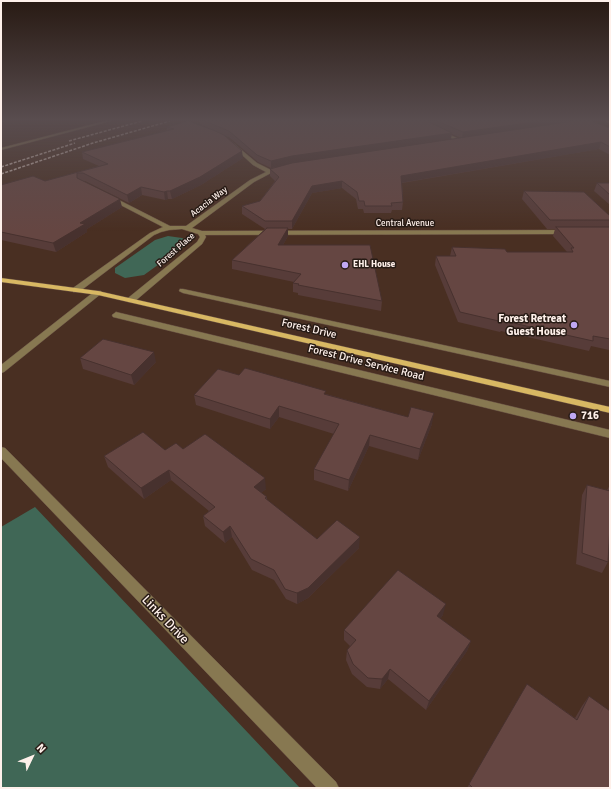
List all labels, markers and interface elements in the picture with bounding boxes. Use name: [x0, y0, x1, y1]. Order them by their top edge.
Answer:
street label: Acacia Way: [188, 185, 230, 219]
street label: Central Avenue: [376, 219, 434, 229]
street label: Forest Place: [155, 231, 197, 269]
marker: EHL House: [340, 260, 350, 270]
place label: EHL House: [353, 260, 395, 270]
place label: Forest Retreat Guest House: [498, 312, 566, 338]
street label: Forest Drive: [280, 316, 338, 342]
marker: Forest Retreat Guest House: [569, 320, 579, 330]
street label: Forest Drive Service Road: [307, 342, 425, 384]
place label: 716: [581, 409, 599, 423]
marker: 716: [568, 411, 578, 421]
street label: Links Drive: [138, 593, 192, 647]
north arrow: [12, 737, 52, 777]
text: N: [34, 741, 49, 756]

